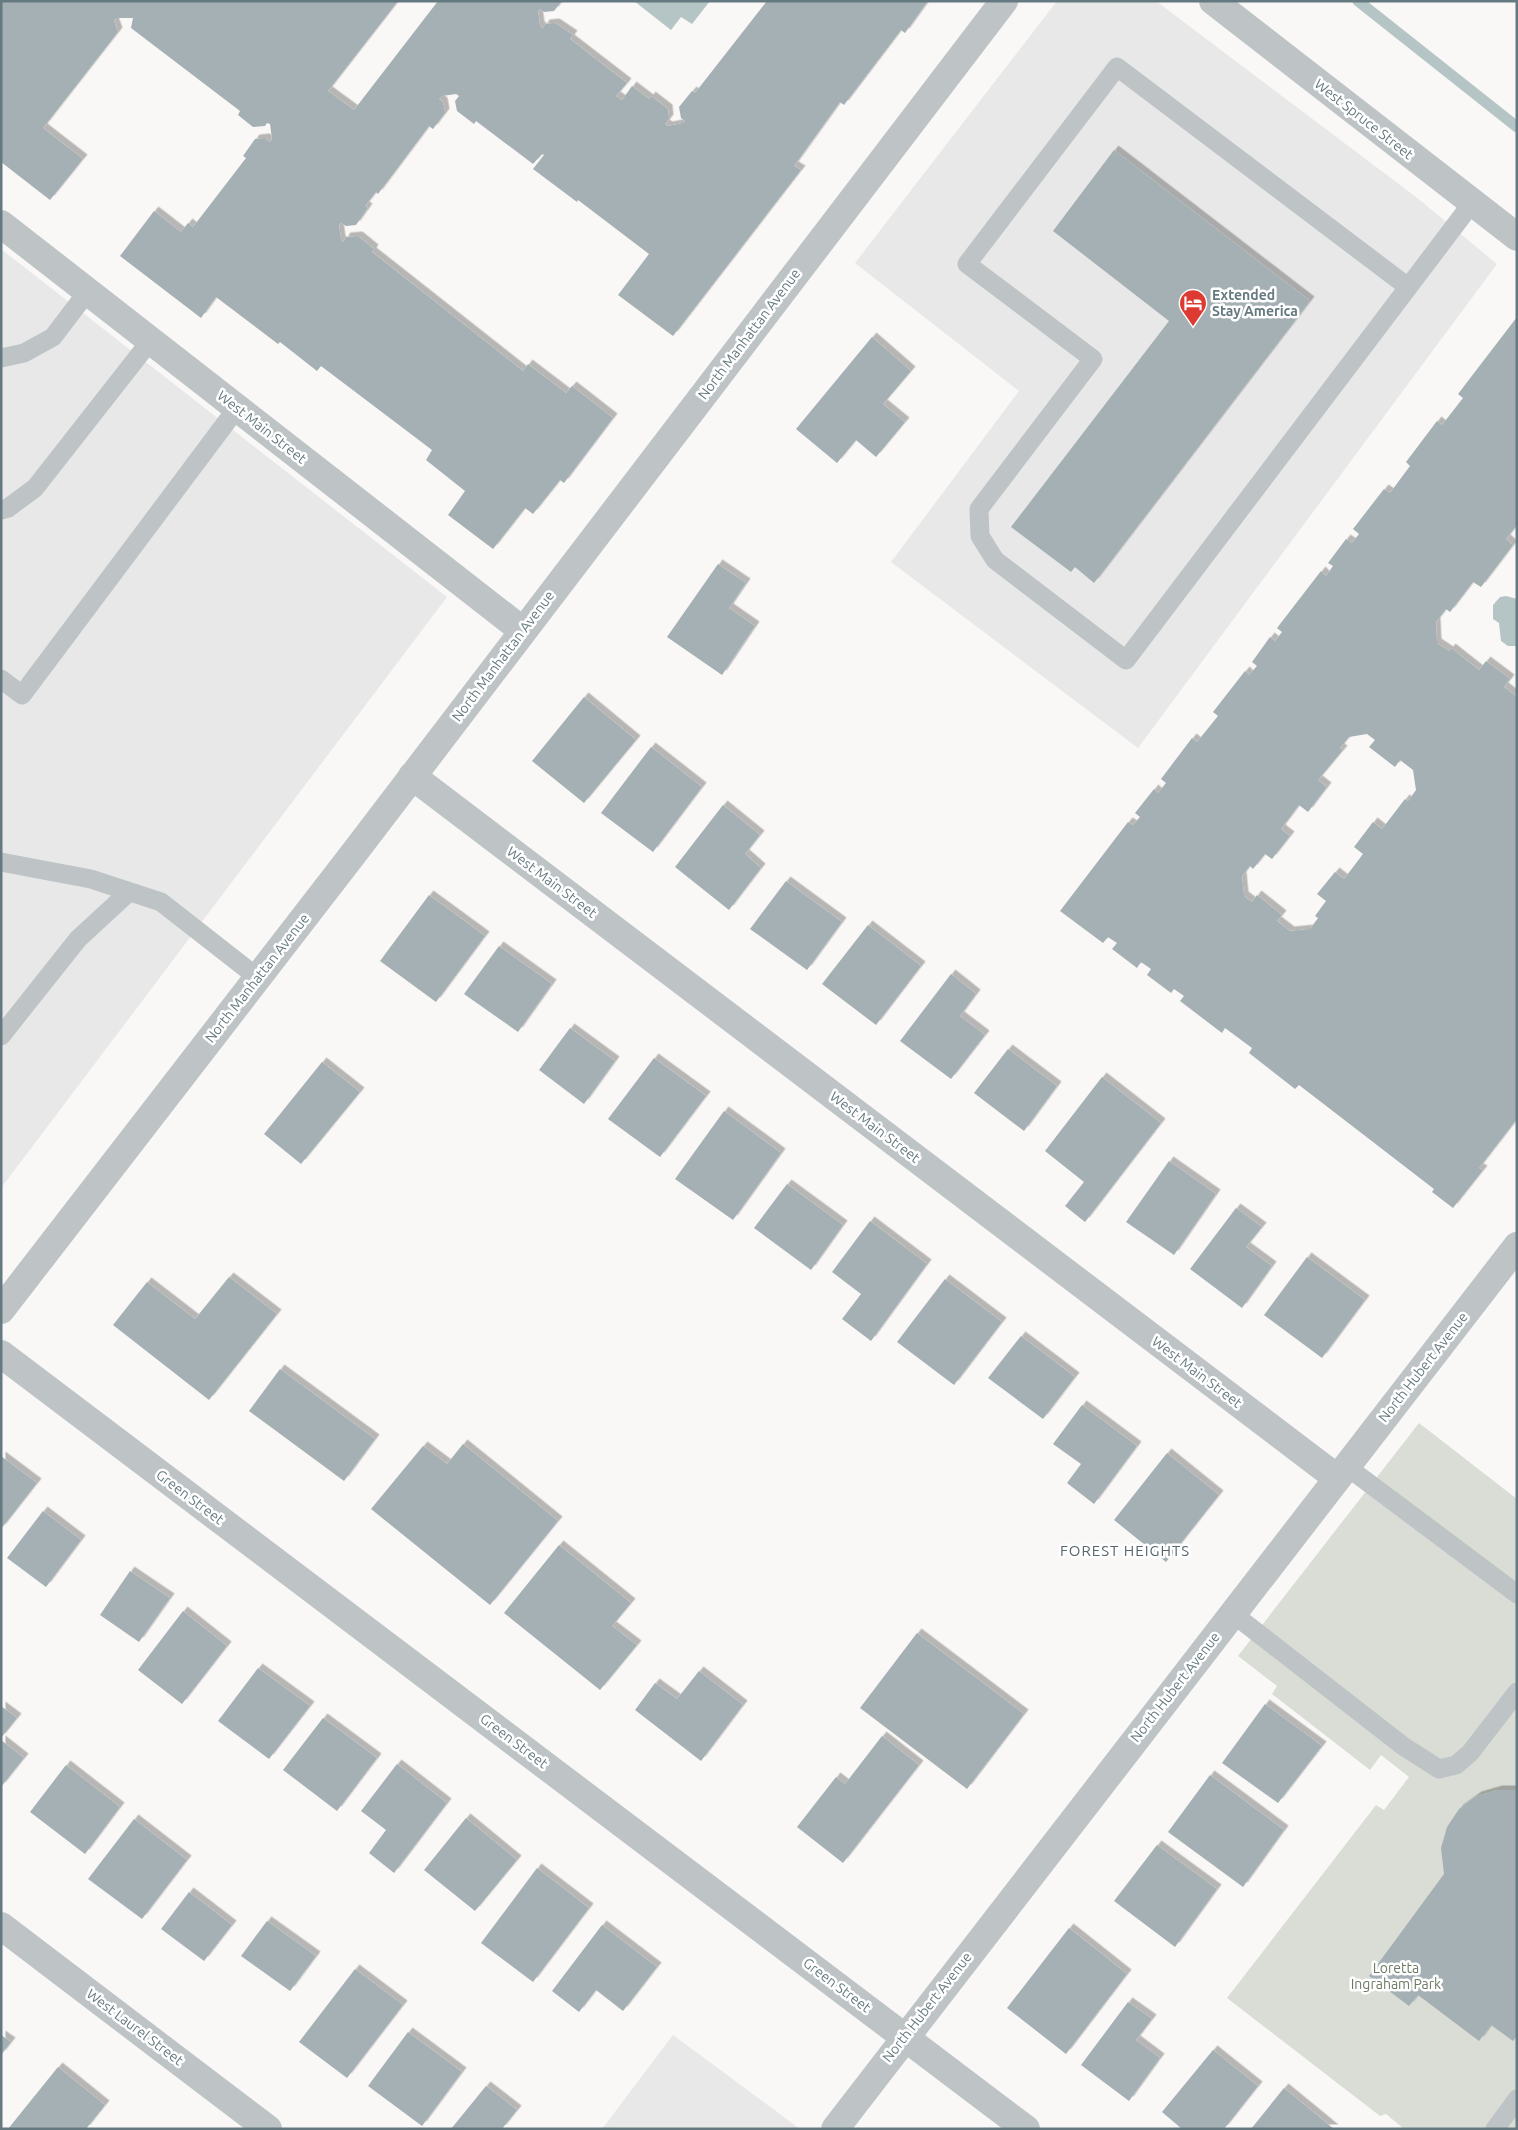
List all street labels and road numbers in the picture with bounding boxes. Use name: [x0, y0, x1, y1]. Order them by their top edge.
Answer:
street label: West Spruce Street: [1312, 76, 1417, 163]
street label: North Manhattan Avenue: [695, 266, 803, 402]
street label: West Main Street: [214, 387, 310, 467]
street label: North Manhattan Avenue: [449, 588, 557, 724]
street label: West Main Street: [504, 843, 600, 921]
street label: North Manhattan Avenue: [202, 910, 312, 1046]
street label: West Main Street: [827, 1088, 923, 1166]
street label: North Hubert Avenue: [1375, 1309, 1471, 1425]
street label: West Main Street: [1149, 1333, 1245, 1411]
street label: Green Street: [153, 1466, 227, 1528]
street label: North Hubert Avenue: [1127, 1629, 1223, 1745]
street label: Green Street: [477, 1710, 551, 1772]
street label: North Hubert Avenue: [879, 1949, 975, 2065]
street label: Green Street: [800, 1954, 874, 2016]
street label: West Laurel Street: [84, 1986, 187, 2069]

